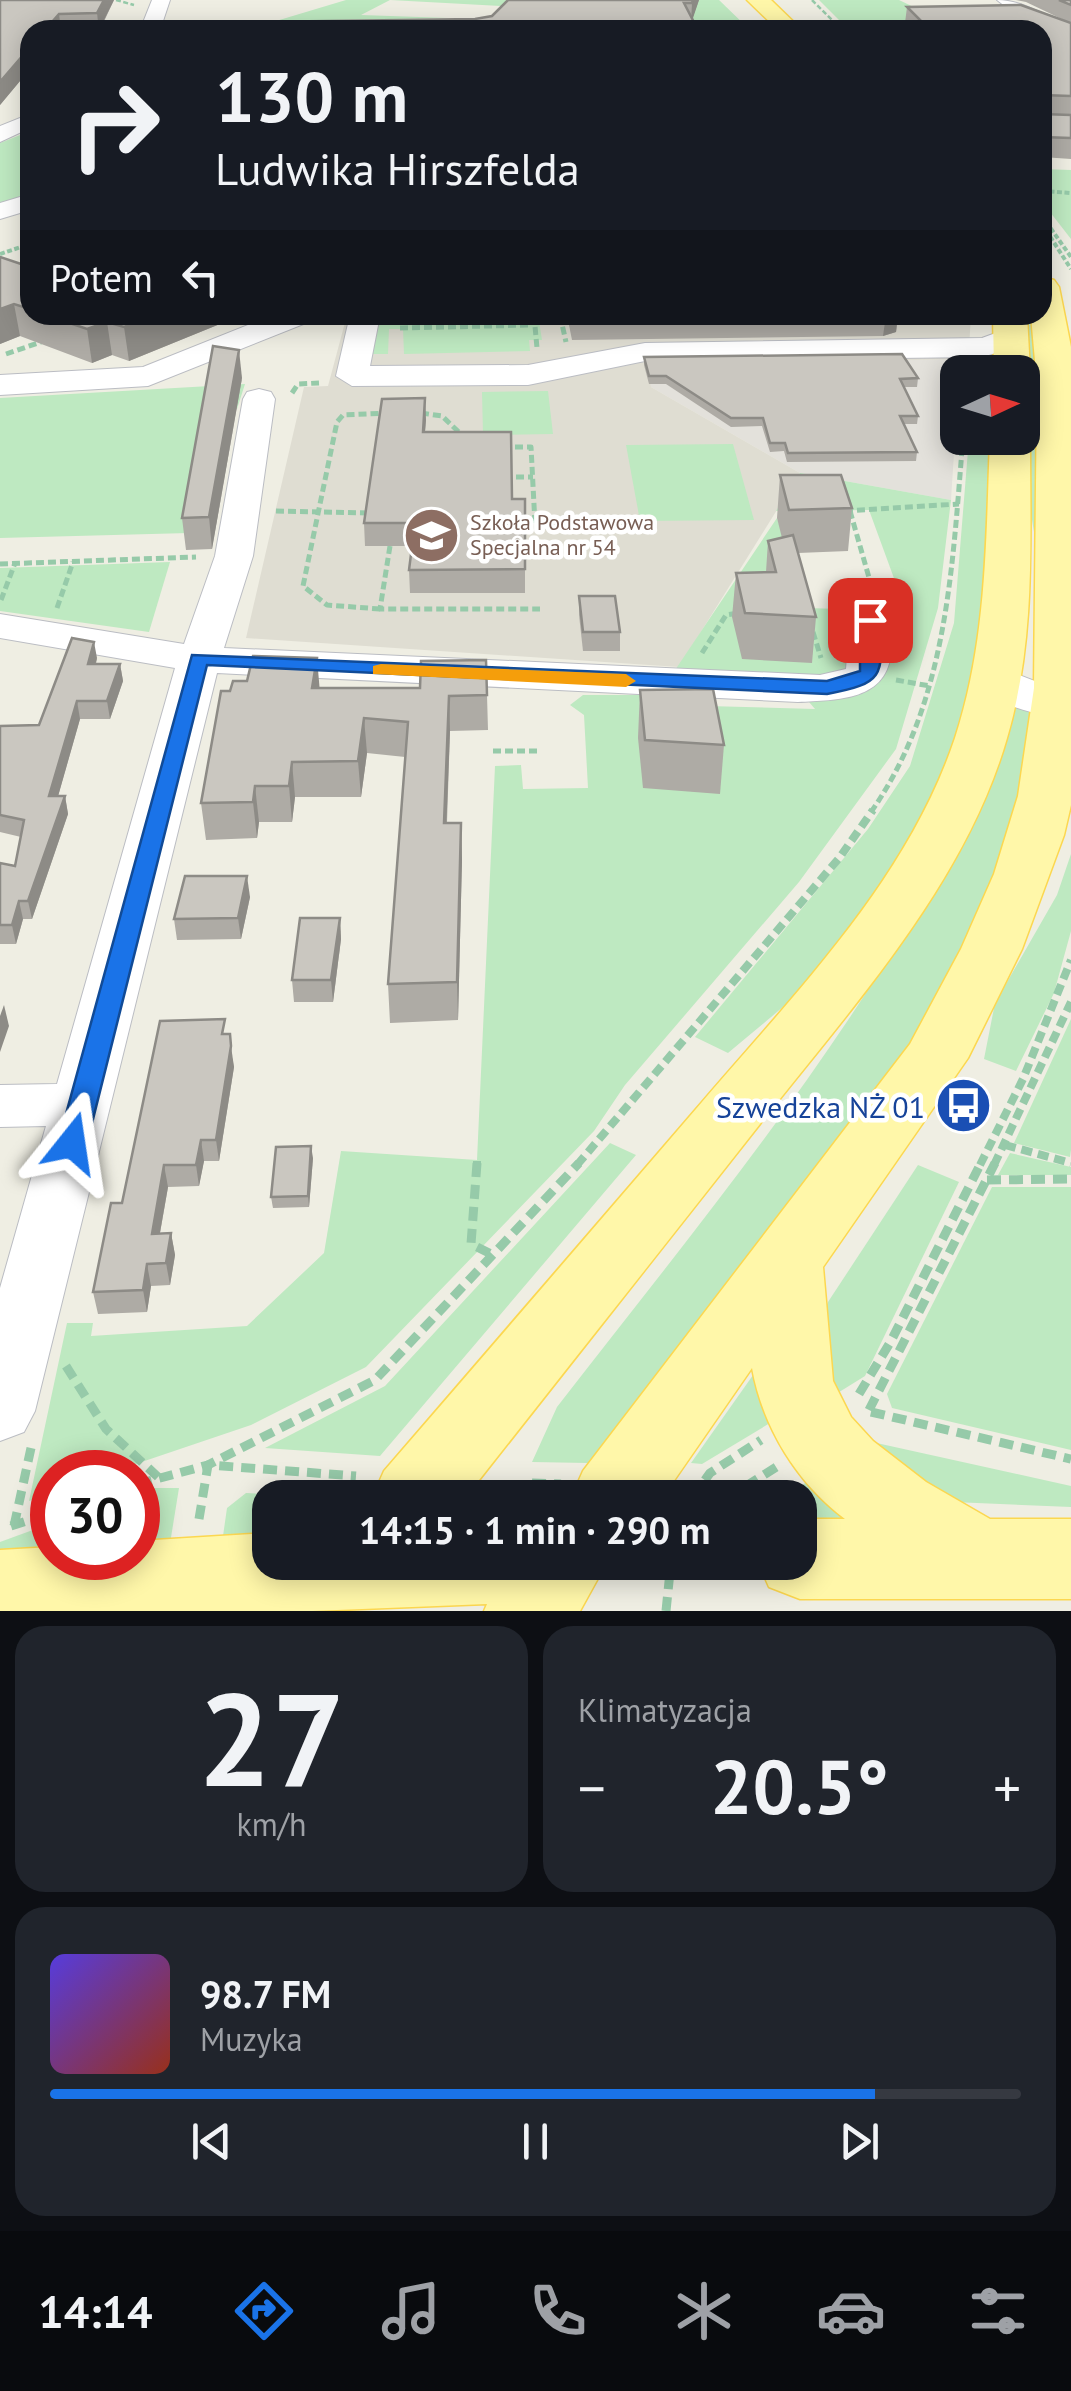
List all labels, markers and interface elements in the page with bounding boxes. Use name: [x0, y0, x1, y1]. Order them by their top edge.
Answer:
text: 130 m: [215, 51, 408, 141]
icon: right: [50, 60, 180, 190]
text: Ludwika Hirszfelda: [215, 139, 580, 197]
icon: left: [173, 250, 228, 305]
text: Potem: [50, 253, 153, 302]
north arrow: [940, 355, 1040, 455]
map controls: [940, 355, 1040, 455]
school or university icon: Szkoła Podstawowa Specjalna nr 54: [401, 505, 461, 565]
place label: Szkoła Podstawowa Specjalna nr 54: [470, 508, 654, 561]
pin: [828, 578, 913, 663]
icon: arrive: [843, 593, 898, 648]
bus stop icon: Szwedzka NŻ 01: [934, 1076, 994, 1136]
place label: Szwedzka NŻ 01: [716, 1087, 925, 1126]
position arrow: [20, 1091, 124, 1195]
speed limit sign: 30: [30, 1450, 160, 1580]
text: 14:15 · 1 min · 290 m: [359, 1505, 710, 1554]
text: 27: [198, 1654, 345, 1822]
text: Klimatyzacja: [578, 1689, 752, 1731]
text: 20.5°: [710, 1738, 889, 1835]
text: −: [578, 1752, 606, 1823]
text: +: [993, 1752, 1021, 1823]
text: km/h: [236, 1803, 307, 1845]
text: 98.7 FM: [200, 1969, 331, 2018]
text: Muzyka: [200, 2018, 303, 2060]
icon: previous: [184, 2114, 239, 2169]
icon: pause: [508, 2114, 563, 2169]
icon: next: [832, 2114, 887, 2169]
icon: directions: [229, 2276, 299, 2346]
icon: music: [376, 2276, 446, 2346]
icon: phone: [523, 2276, 593, 2346]
icon: climate: [669, 2276, 739, 2346]
icon: car: [816, 2276, 886, 2346]
icon: filters: [963, 2276, 1033, 2346]
text: 14:14: [38, 2282, 153, 2340]

